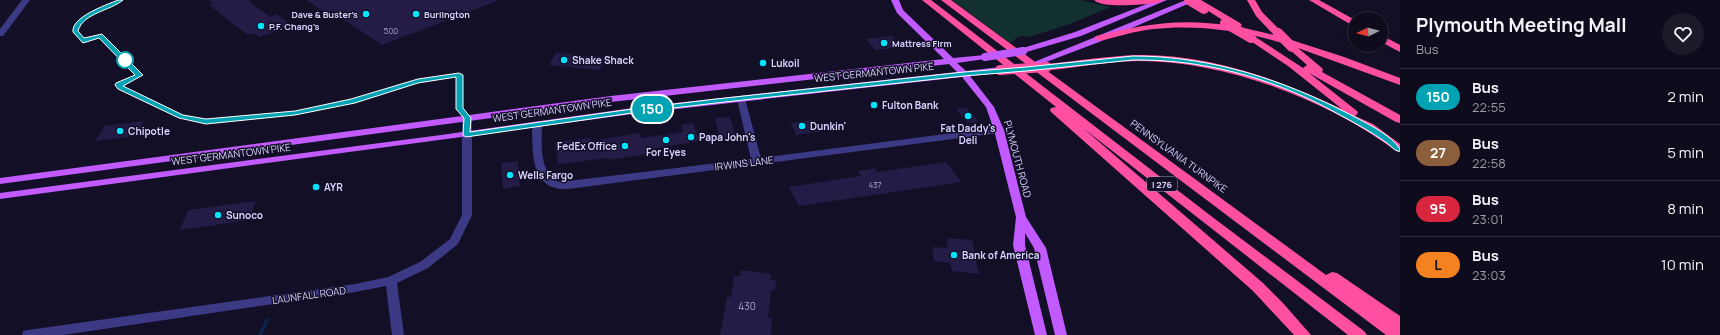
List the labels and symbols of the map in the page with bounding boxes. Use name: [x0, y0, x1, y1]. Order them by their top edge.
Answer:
place label: Dave & Buster's: [292, 8, 358, 21]
place label: Burlington: [424, 8, 470, 21]
marker: Dave & Buster's: [361, 9, 371, 19]
marker: Burlington: [411, 9, 421, 19]
north arrow: [1348, 12, 1388, 52]
place label: P.F. Chang's: [269, 20, 320, 33]
marker: P.F. Chang's: [256, 21, 266, 31]
house number: 500: [384, 25, 398, 36]
place label: Mattress Firm: [892, 37, 952, 50]
marker: Mattress Firm: [879, 38, 889, 48]
unlabelled marker: [116, 51, 134, 69]
place label: Shake Shack: [572, 53, 634, 67]
marker: Shake Shack: [559, 55, 569, 65]
place label: Lukoil: [771, 56, 800, 70]
marker: Lukoil: [758, 58, 768, 68]
street label: WEST GERMANTOWN PIKE: [813, 59, 935, 85]
street label: WEST GERMANTOWN PIKE: [491, 95, 613, 125]
line badge: 150: [629, 96, 675, 122]
place label: Fulton Bank: [882, 98, 939, 112]
marker: Fulton Bank: [869, 100, 879, 110]
marker: Fat Daddy's Deli: [963, 111, 973, 121]
street label: PENNSYLVANIA TURNPIKE: [1128, 116, 1230, 196]
place label: Dunkin': [810, 119, 846, 133]
street label: PLYMOUTH ROAD: [1001, 119, 1035, 200]
marker: Dunkin': [797, 121, 807, 131]
place label: Fat Daddy's Deli: [940, 121, 996, 147]
place label: Chipotle: [128, 124, 170, 138]
marker: Chipotle: [115, 126, 125, 136]
place label: Papa John's: [699, 130, 756, 144]
marker: Papa John's: [686, 132, 696, 142]
marker: For Eyes: [661, 135, 671, 145]
place label: FedEx Office: [557, 139, 617, 153]
street label: WEST GERMANTOWN PIKE: [170, 140, 292, 168]
marker: FedEx Office: [620, 141, 630, 151]
place label: For Eyes: [646, 145, 687, 159]
street label: IRWINS LANE: [714, 152, 775, 174]
place label: Wells Fargo: [518, 168, 573, 182]
marker: Wells Fargo: [505, 170, 515, 180]
road number: I 276: [1147, 177, 1177, 191]
house number: 437: [868, 179, 882, 190]
place label: AYR: [324, 180, 343, 194]
marker: AYR: [311, 182, 321, 192]
place label: Sunoco: [226, 208, 263, 222]
marker: Sunoco: [213, 210, 223, 220]
place label: Bank of America: [962, 248, 1040, 262]
marker: Bank of America: [949, 250, 959, 260]
street label: LAUNFALL ROAD: [271, 283, 347, 307]
house number: 430: [738, 299, 756, 313]

